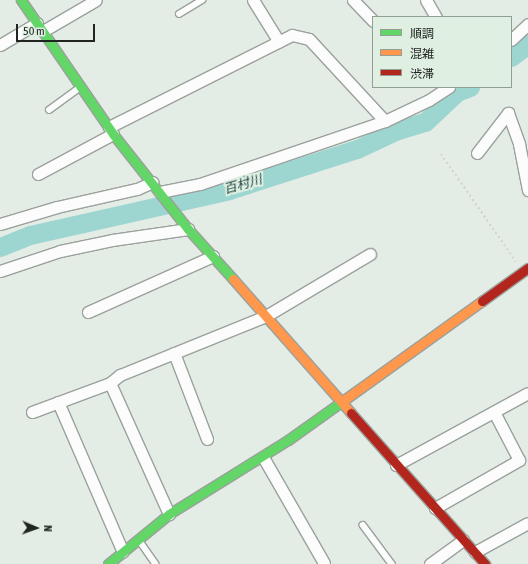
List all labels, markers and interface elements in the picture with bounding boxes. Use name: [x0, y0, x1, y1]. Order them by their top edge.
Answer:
scale bar: [18, 16, 97, 42]
legend: [372, 16, 512, 88]
text: 50 m: [23, 24, 45, 38]
text: 順調: [410, 27, 434, 41]
text: 混雑: [410, 47, 434, 61]
text: 渋滞: [410, 67, 434, 81]
water label: 百村川: [222, 172, 264, 198]
north arrow: [16, 508, 56, 548]
text: N: [42, 525, 54, 532]

